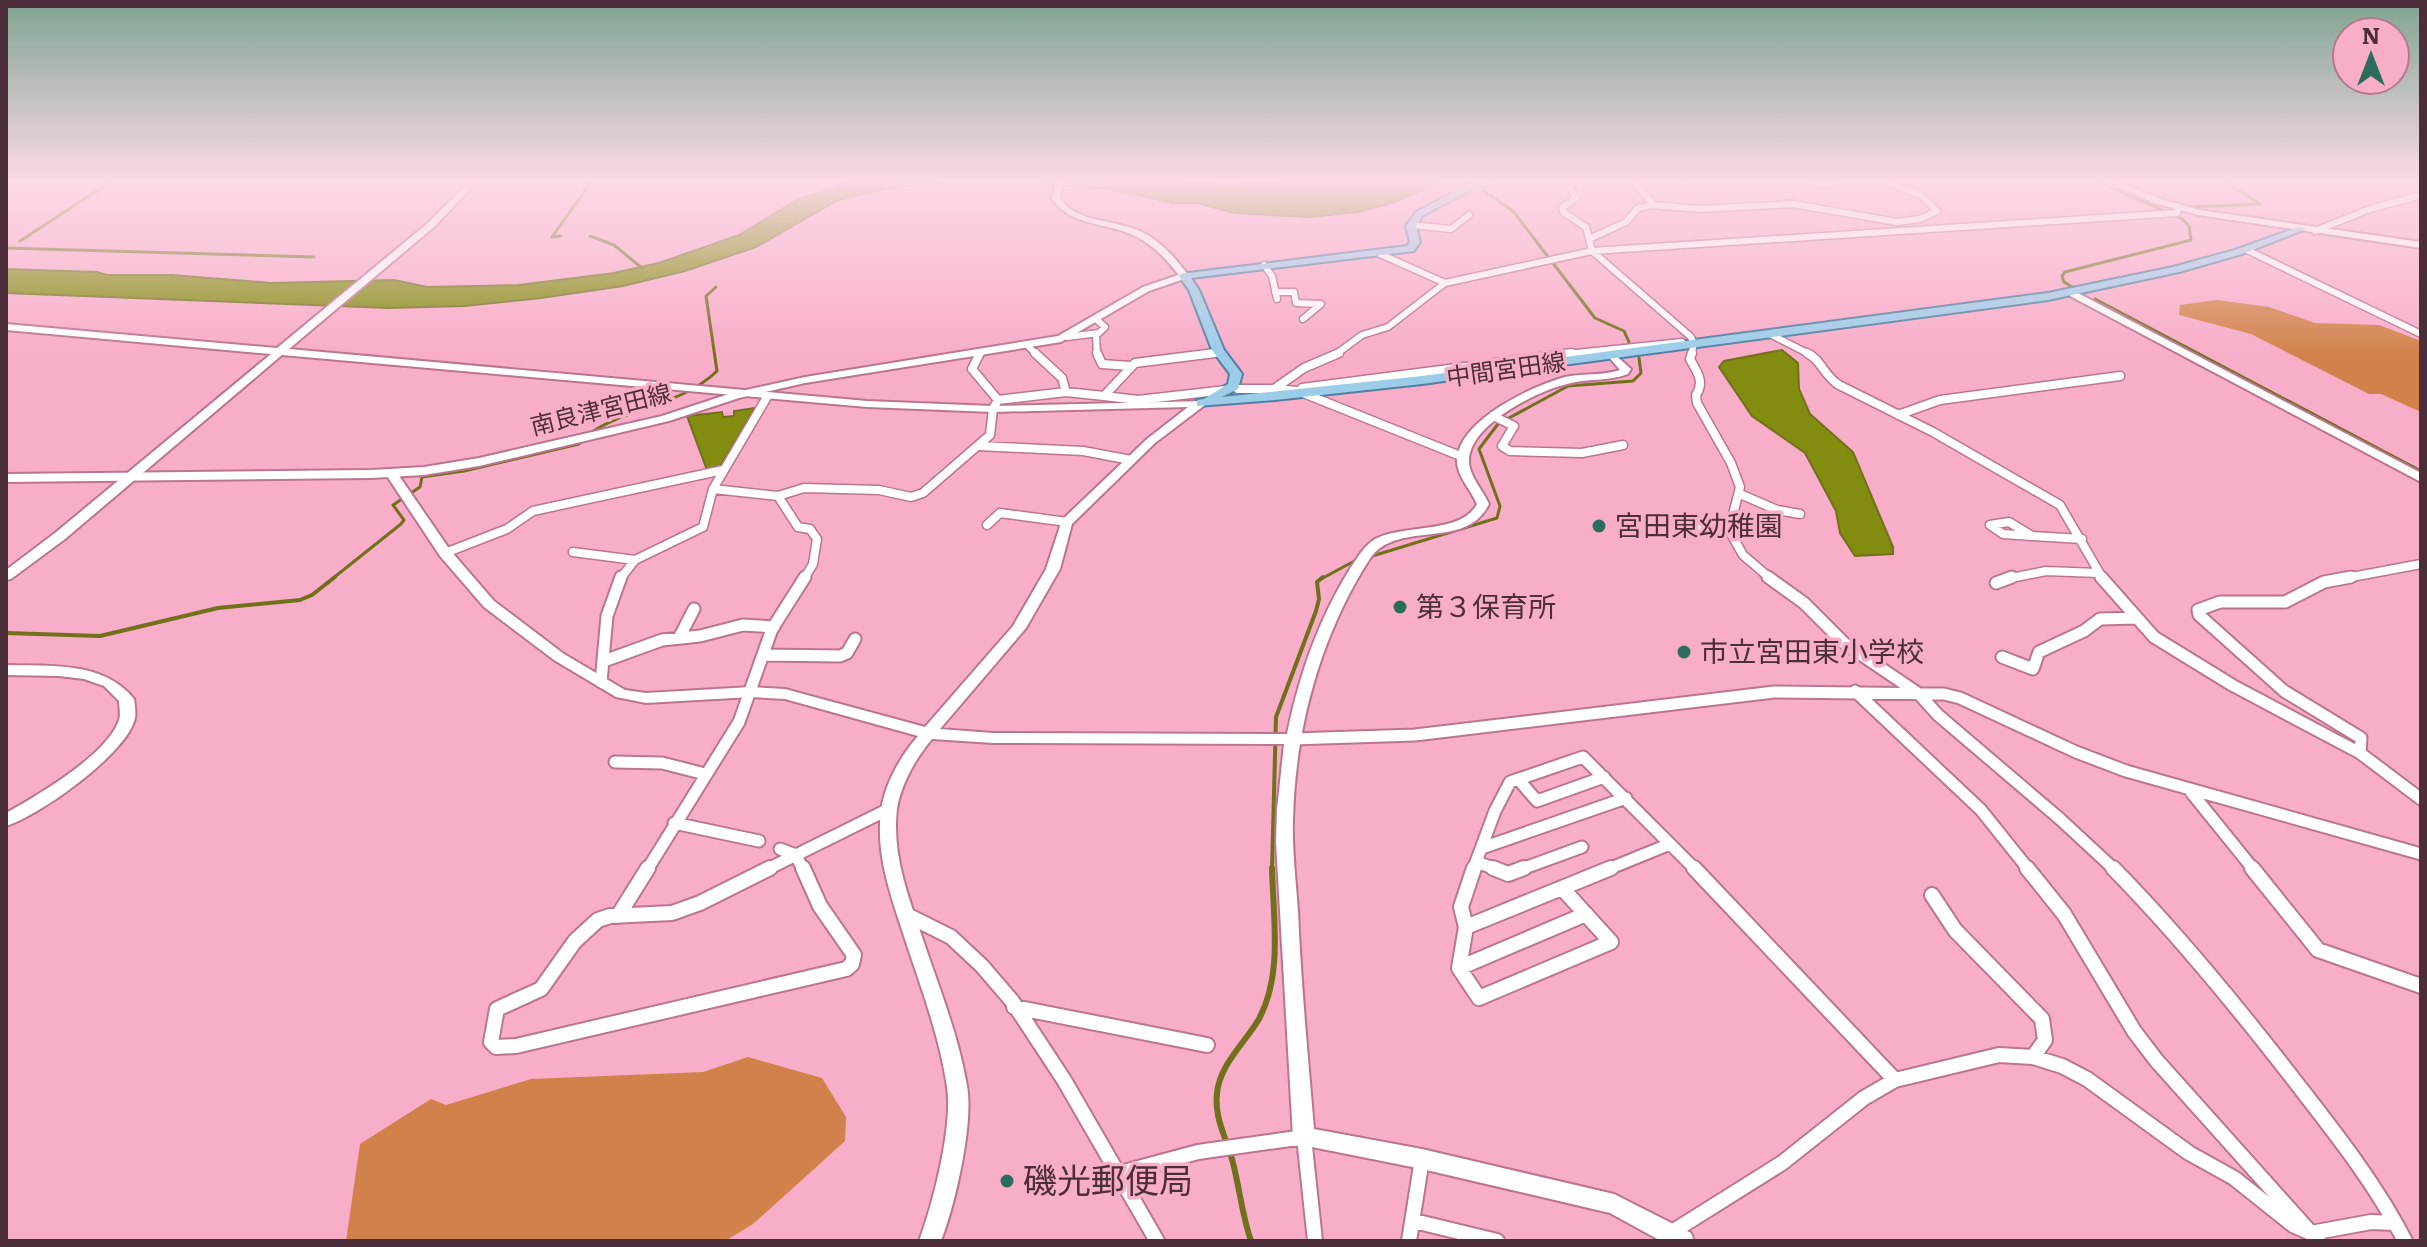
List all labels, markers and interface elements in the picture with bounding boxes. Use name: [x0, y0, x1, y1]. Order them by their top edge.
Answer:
north arrow: [2331, 16, 2411, 96]
text: N: [2362, 18, 2380, 51]
street label: 中間宮田線: [1444, 342, 1568, 393]
street label: 南良津宮田線: [526, 373, 674, 442]
place label: 宮田東幼稚園: [1615, 503, 1783, 545]
marker: 宮田東幼稚園: [1590, 517, 1608, 535]
place label: 第３保育所: [1416, 584, 1556, 626]
marker: 第３保育所: [1391, 598, 1409, 616]
place label: 市立宮田東小学校: [1700, 629, 1924, 671]
marker: 市立宮田東小学校: [1675, 643, 1693, 661]
place label: 磯光郵便局: [1023, 1153, 1193, 1203]
marker: 磯光郵便局: [998, 1172, 1016, 1190]

